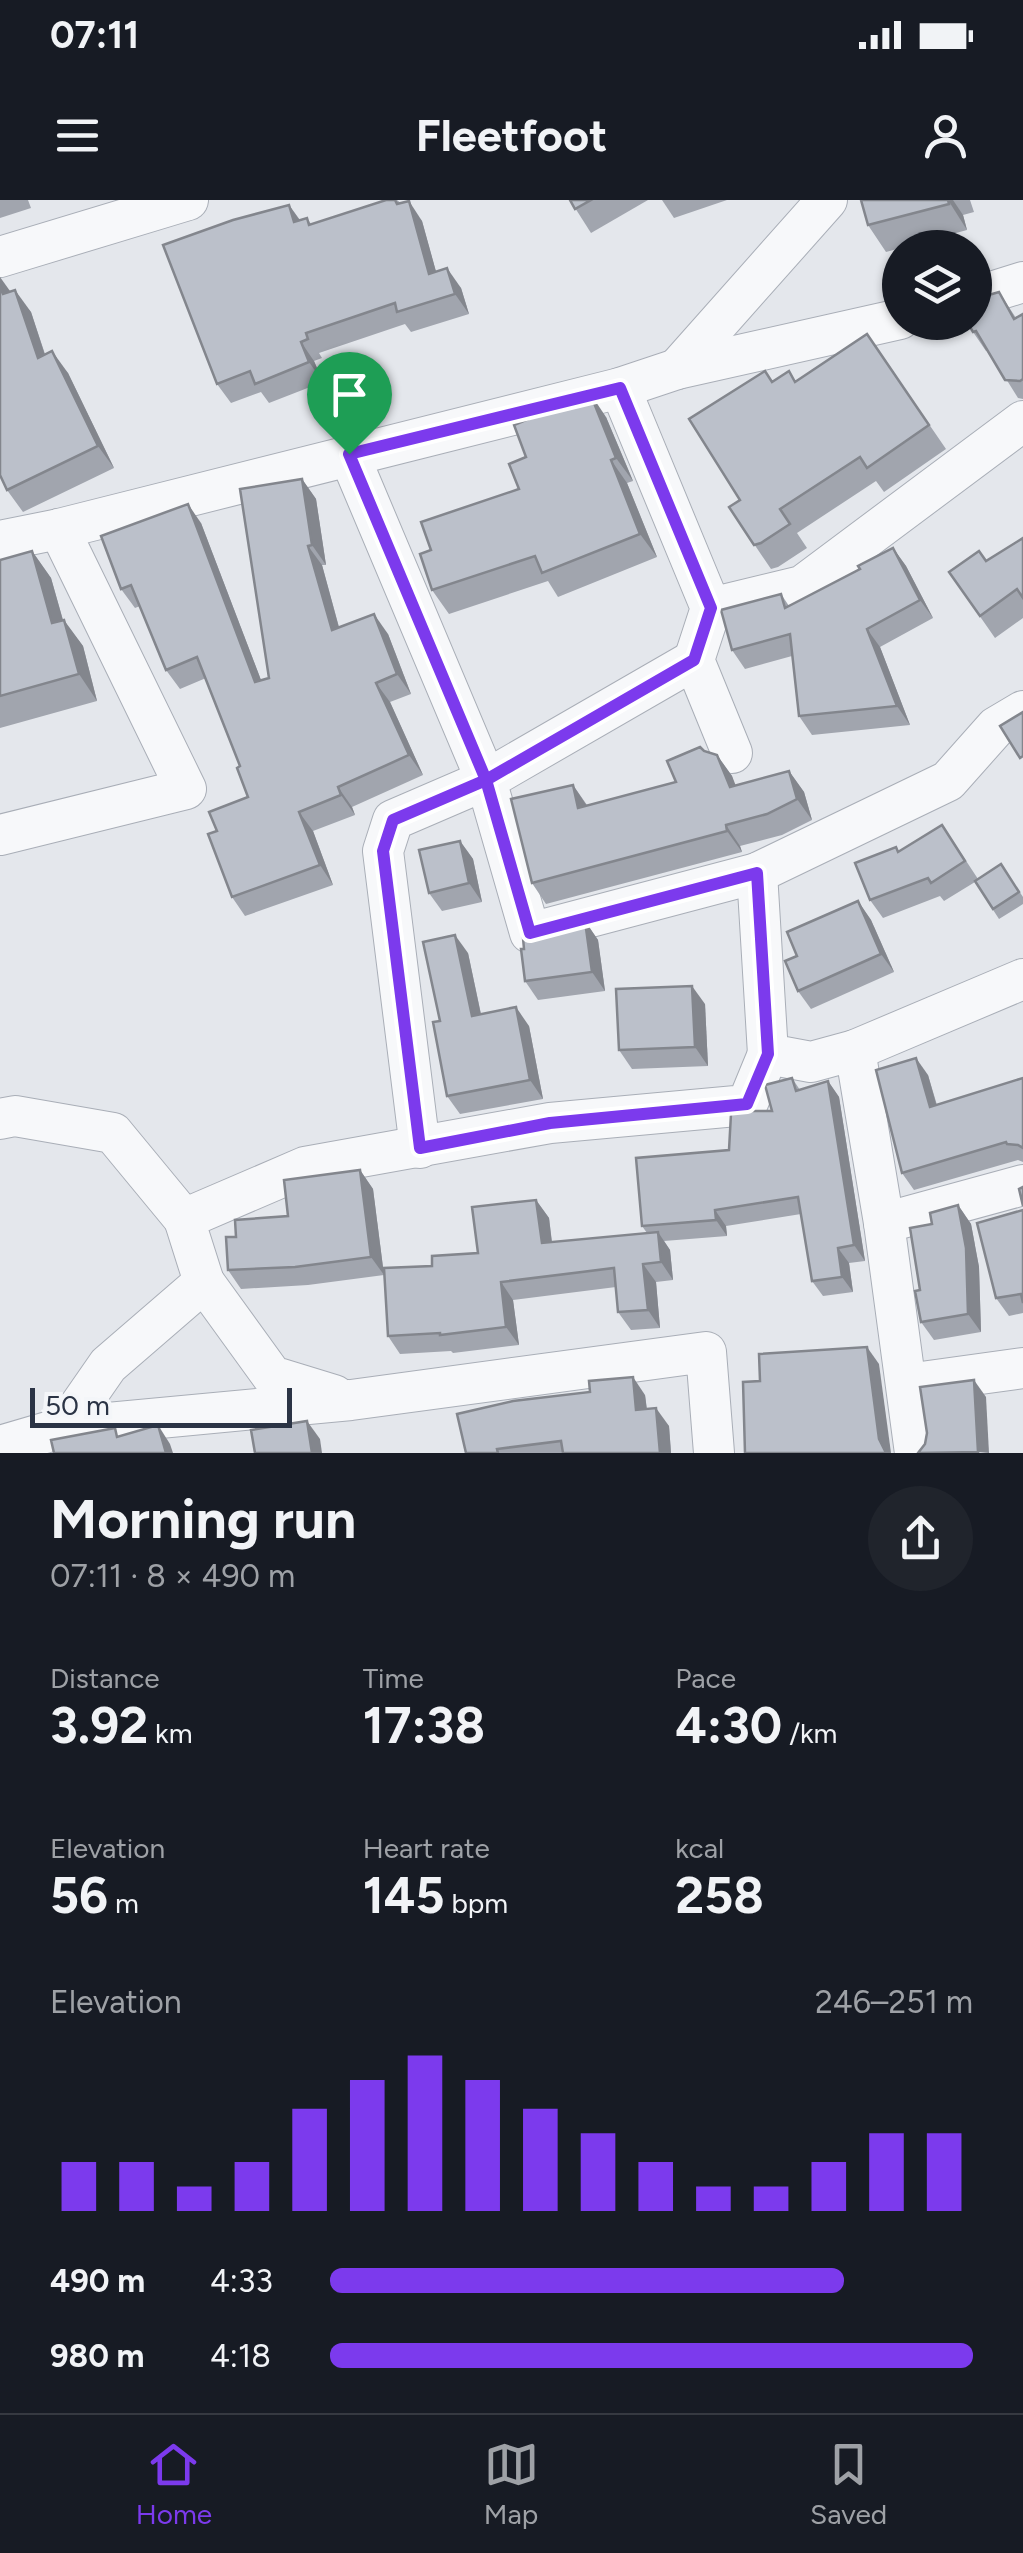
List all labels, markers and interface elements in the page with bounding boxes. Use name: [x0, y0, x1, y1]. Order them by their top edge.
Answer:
text: 07:11: [50, 12, 139, 58]
icon: menu: [50, 108, 105, 163]
text: Fleetfoot: [416, 108, 607, 162]
icon: person: [918, 108, 973, 163]
map controls: [882, 230, 992, 340]
button: layers: [882, 230, 992, 340]
pin: [307, 352, 392, 455]
icon: arrive: [322, 367, 377, 422]
scale bar: [30, 1383, 292, 1428]
text: 50 m: [45, 1388, 110, 1422]
text: Morning run: [50, 1486, 356, 1552]
button: share: [868, 1486, 973, 1591]
text: 07:11 · 8 × 490 m: [50, 1557, 295, 1595]
text: Distance: [50, 1661, 160, 1695]
text: Time: [363, 1661, 424, 1695]
text: Pace: [675, 1661, 736, 1695]
text: 3.92: [50, 1695, 148, 1756]
text: 17:38: [363, 1695, 485, 1756]
text: 4:30: [675, 1695, 782, 1756]
text: km: [148, 1716, 192, 1750]
text: /km: [782, 1716, 837, 1750]
text: Elevation: [50, 1831, 165, 1865]
text: Heart rate: [363, 1831, 490, 1865]
text: kcal: [675, 1831, 724, 1865]
text: 56: [50, 1865, 108, 1926]
text: 145: [363, 1865, 444, 1926]
text: 258: [675, 1865, 764, 1926]
text: m: [108, 1886, 139, 1920]
text: bpm: [444, 1886, 508, 1920]
text: Elevation: [50, 1983, 182, 2021]
text: 246–251 m: [815, 1983, 973, 2021]
text: 490 m: [50, 2262, 145, 2300]
text: 4:33: [210, 2262, 273, 2300]
text: 980 m: [50, 2337, 144, 2375]
text: 4:18: [210, 2337, 271, 2375]
tab: Home: [136, 2437, 212, 2531]
tab: Map: [484, 2437, 539, 2531]
tab: Saved: [810, 2437, 887, 2531]

